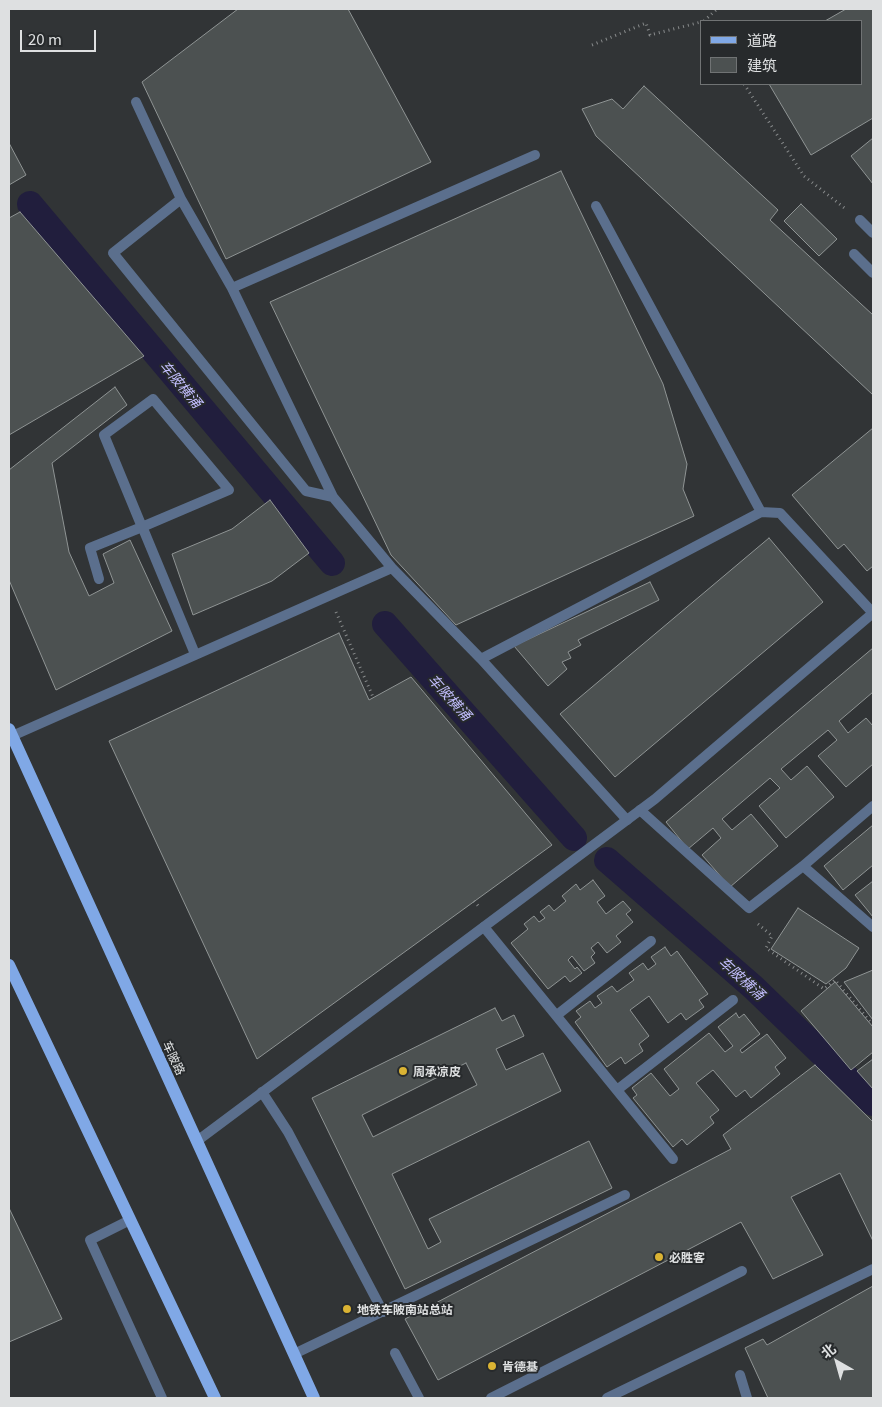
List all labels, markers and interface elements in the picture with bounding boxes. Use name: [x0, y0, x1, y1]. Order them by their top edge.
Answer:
scale bar: [22, 20, 99, 52]
legend: [700, 20, 862, 85]
text: 20 m: [28, 28, 62, 49]
text: 道路: [747, 29, 777, 50]
text: 建筑: [747, 54, 777, 75]
water label: 车陂横涌: [157, 357, 205, 411]
water label: 车陂横涌: [425, 671, 475, 723]
water label: 车陂横涌: [716, 953, 768, 1003]
street label: 车陂路: [160, 1039, 188, 1077]
place label: 周承凉皮: [413, 1064, 461, 1078]
marker: 周承凉皮: [397, 1065, 409, 1077]
place label: 必胜客: [669, 1250, 705, 1264]
marker: 必胜客: [653, 1251, 665, 1263]
place label: 地铁车陂南站总站: [357, 1302, 453, 1316]
marker: 地铁车陂南站总站: [341, 1303, 353, 1315]
north arrow: [812, 1337, 862, 1387]
text: 北: [816, 1338, 839, 1362]
place label: 肯德基: [502, 1359, 538, 1373]
marker: 肯德基: [486, 1360, 498, 1372]

